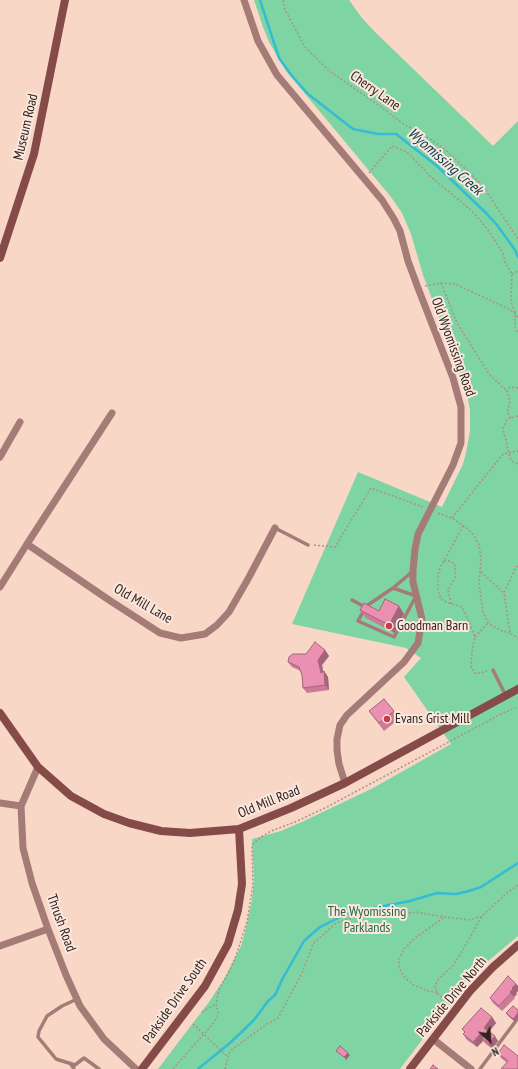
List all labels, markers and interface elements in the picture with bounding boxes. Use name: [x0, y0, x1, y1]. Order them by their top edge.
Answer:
street label: Cherry Lane: [347, 68, 403, 114]
street label: Museum Road: [10, 92, 42, 162]
water label: Wyomissing Creek: [404, 125, 486, 199]
street label: Old Wyomissing Road: [427, 295, 479, 399]
street label: Old Mill Lane: [111, 581, 175, 627]
place label: Goodman Barn: [397, 618, 468, 634]
marker: Goodman Barn: [384, 621, 394, 631]
place label: Evans Grist Mill: [395, 711, 470, 727]
marker: Evans Grist Mill: [382, 714, 392, 724]
street label: Old Mill Road: [236, 782, 302, 822]
street label: Thrush Road: [43, 892, 79, 954]
park label: The Wyomissing Parklands: [328, 904, 406, 936]
street label: Parkside Drive North: [414, 953, 490, 1041]
street label: Parkside Drive South: [139, 955, 211, 1047]
north arrow: [470, 1021, 510, 1061]
text: N: [490, 1044, 501, 1059]

